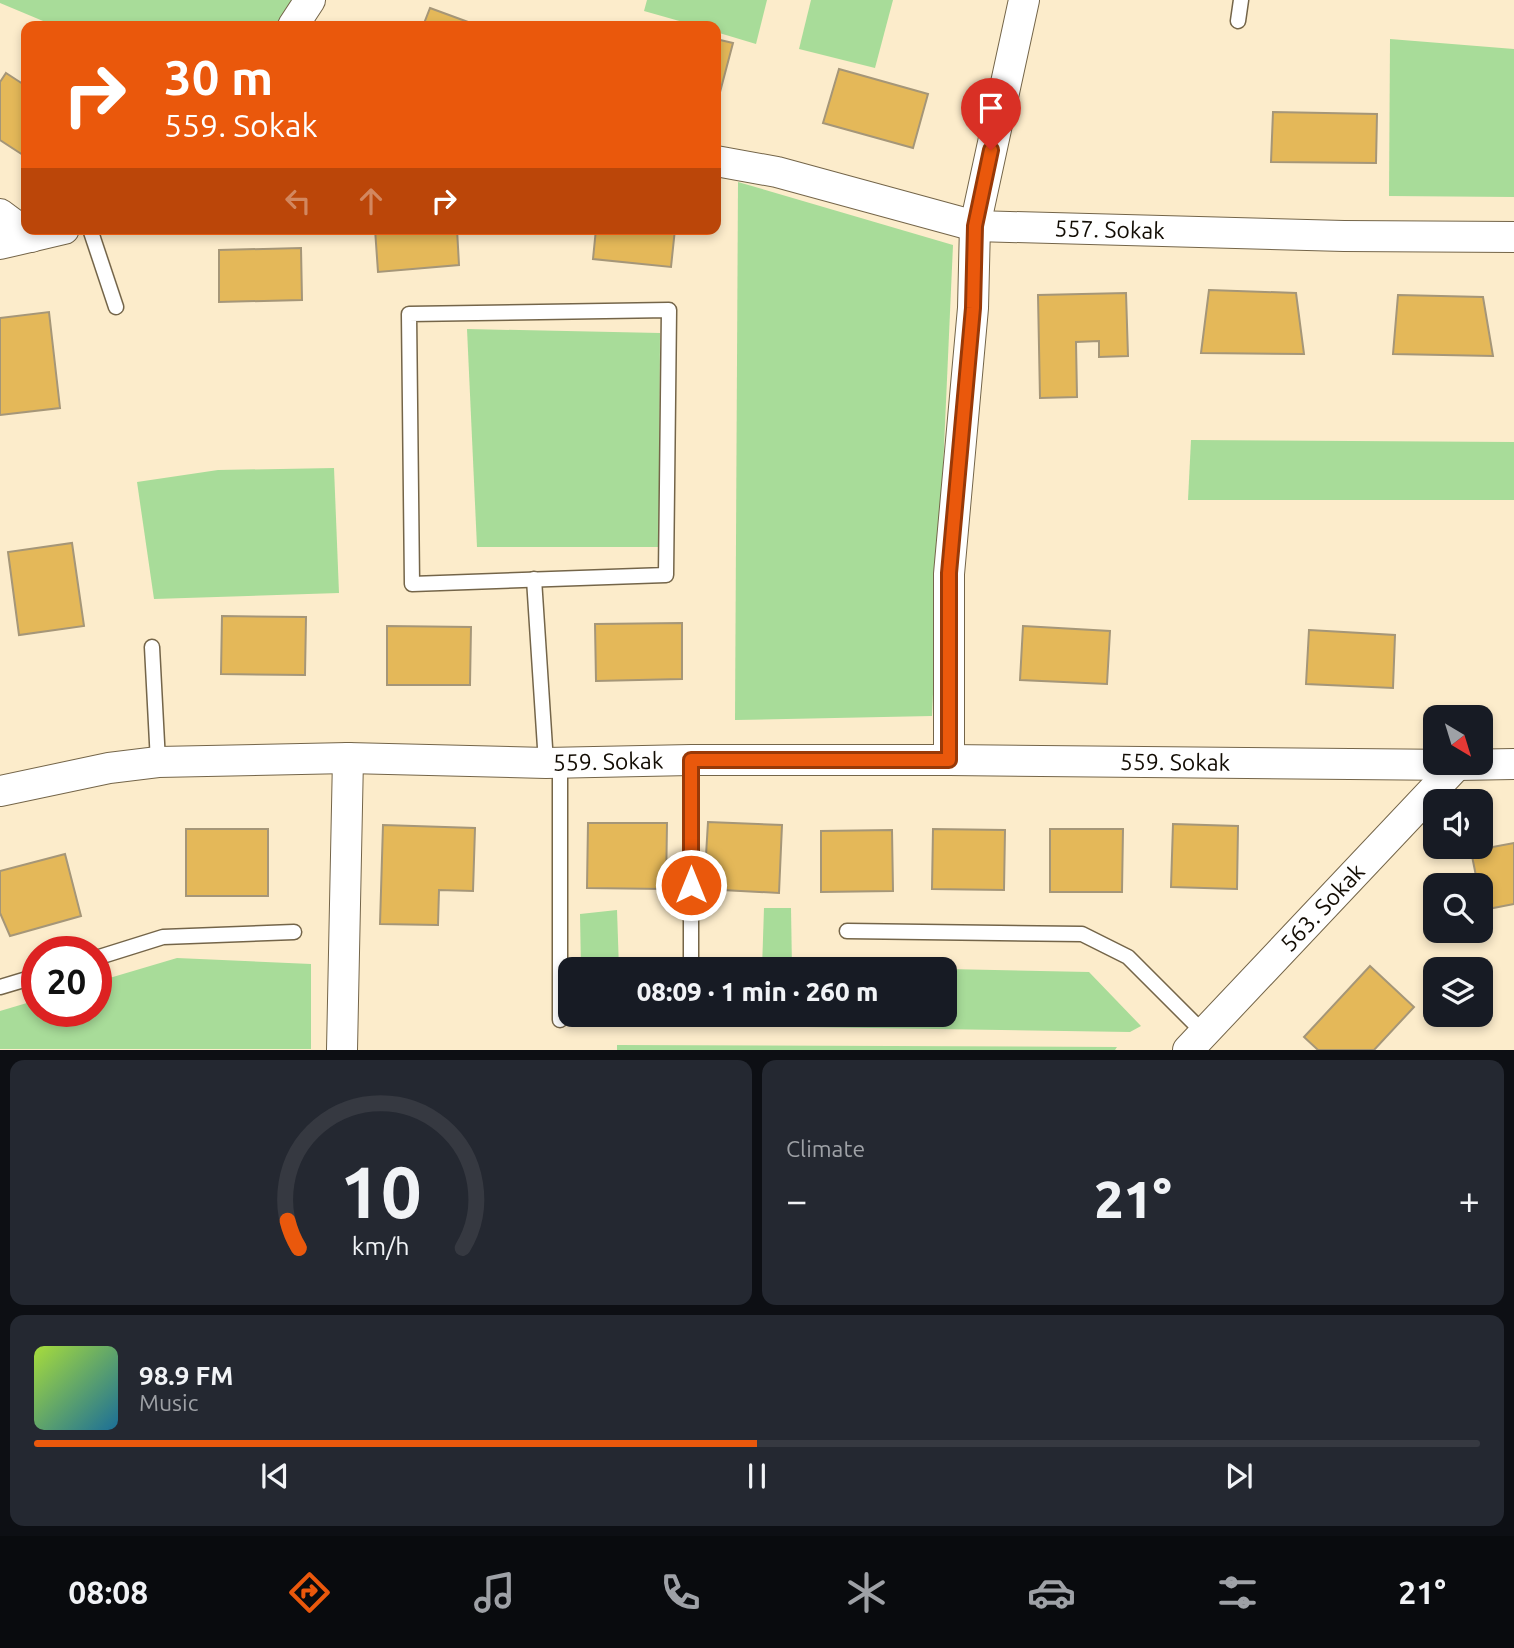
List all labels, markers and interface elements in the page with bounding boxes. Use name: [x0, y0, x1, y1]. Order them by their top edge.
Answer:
icon: right: [49, 49, 140, 140]
text: 30 m: [164, 49, 273, 104]
pin: [961, 78, 1021, 150]
icon: arrive: [972, 89, 1010, 127]
text: 559. Sokak: [164, 107, 318, 143]
icon: left: [279, 182, 317, 220]
icon: ahead: [352, 182, 390, 220]
icon: right: [425, 182, 463, 220]
street label: 557. Sokak: [1054, 215, 1166, 243]
north arrow: [1423, 705, 1493, 775]
map controls: [1423, 705, 1493, 1027]
street label: 559. Sokak: [553, 748, 664, 775]
street label: 559. Sokak: [1120, 749, 1231, 775]
button: sound: [1423, 789, 1493, 859]
position arrow: [654, 848, 728, 922]
street label: 563. Sokak: [1275, 858, 1369, 956]
button: search: [1423, 873, 1493, 943]
speed limit sign: 20: [21, 936, 112, 1027]
button: layers: [1423, 957, 1493, 1027]
text: 08:09 · 1 min · 260 m: [637, 977, 878, 1006]
text: Climate: [786, 1136, 865, 1161]
text: 10: [340, 1151, 422, 1233]
text: 21°: [1094, 1170, 1172, 1228]
text: −: [786, 1179, 807, 1221]
text: +: [1459, 1179, 1480, 1221]
text: km/h: [352, 1232, 410, 1260]
text: 98.9 FM: [139, 1361, 233, 1390]
text: Music: [139, 1390, 198, 1415]
icon: previous: [256, 1457, 294, 1495]
icon: pause: [738, 1457, 776, 1495]
icon: next: [1220, 1457, 1258, 1495]
icon: directions: [285, 1568, 334, 1617]
icon: music: [470, 1568, 519, 1617]
icon: phone: [656, 1568, 705, 1617]
icon: climate: [842, 1568, 891, 1617]
icon: car: [1027, 1568, 1076, 1617]
icon: filters: [1213, 1568, 1262, 1617]
text: 08:08: [68, 1574, 148, 1610]
text: 21°: [1398, 1574, 1446, 1610]

